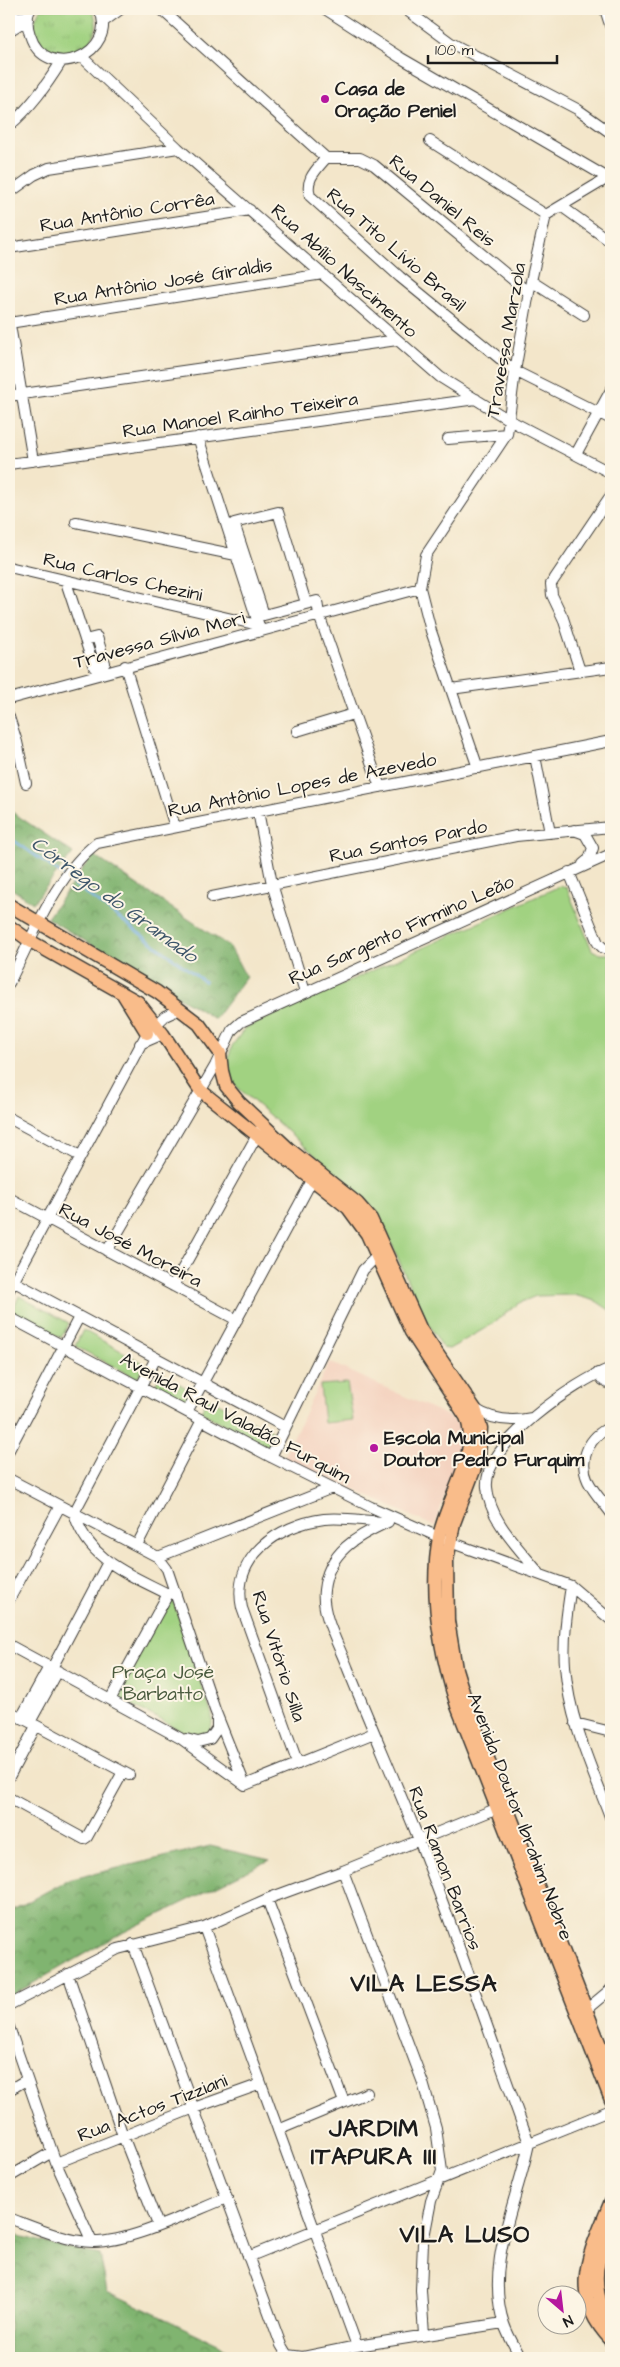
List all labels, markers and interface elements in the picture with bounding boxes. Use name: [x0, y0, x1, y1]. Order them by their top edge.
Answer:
scale bar: [428, 32, 556, 64]
text: 100 m: [435, 40, 474, 61]
place label: Casa de Oração Peniel: [335, 76, 456, 125]
marker: Casa de Oração Peniel: [319, 93, 331, 105]
street label: Rua Daniel Reis: [383, 148, 501, 254]
street label: Rua Tito Lívio Brasil: [320, 182, 472, 318]
street label: Rua Antônio Corrêa: [38, 185, 217, 240]
street label: Rua Abílio Nascimento: [265, 198, 424, 345]
street label: Rua Antônio José Giraldis: [52, 252, 274, 313]
street label: Travessa Marzola: [480, 260, 533, 420]
street label: Rua Manoel Rainho Teixeira: [121, 386, 360, 445]
street label: Rua Carlos Chezini: [40, 546, 205, 609]
street label: Travessa Sílvia Mori: [71, 605, 248, 676]
street label: Rua Antônio Lopes de Azevedo: [166, 746, 439, 825]
street label: Rua Santos Pardo: [327, 813, 490, 870]
water label: Córrego do Gramado: [25, 830, 205, 972]
street label: Rua Sargento Firmino Leão: [285, 868, 519, 993]
street label: Rua José Moreira: [54, 1196, 207, 1295]
street label: Avenida Raul Valadão Furquim: [115, 1346, 355, 1491]
place label: Escola Municipal Doutor Pedro Furquim: [384, 1425, 586, 1474]
marker: Escola Municipal Doutor Pedro Furquim: [368, 1442, 380, 1454]
street label: Rua Vitório Silla: [245, 1588, 313, 1726]
park label: Praça José Barbatto: [112, 1659, 214, 1708]
street label: Avenida Doutor Ibrahim Nobre: [460, 1689, 579, 1944]
street label: Rua Ramon Barrios: [401, 1783, 488, 1954]
district label: VILA LESSA: [349, 1967, 498, 2001]
street label: Rua Actos Tizziani: [74, 2067, 232, 2149]
district label: JARDIM ITAPURA III: [311, 2112, 437, 2174]
district label: VILA LUSO: [399, 2218, 530, 2252]
north arrow: [538, 2284, 588, 2334]
text: N: [559, 2310, 576, 2332]

